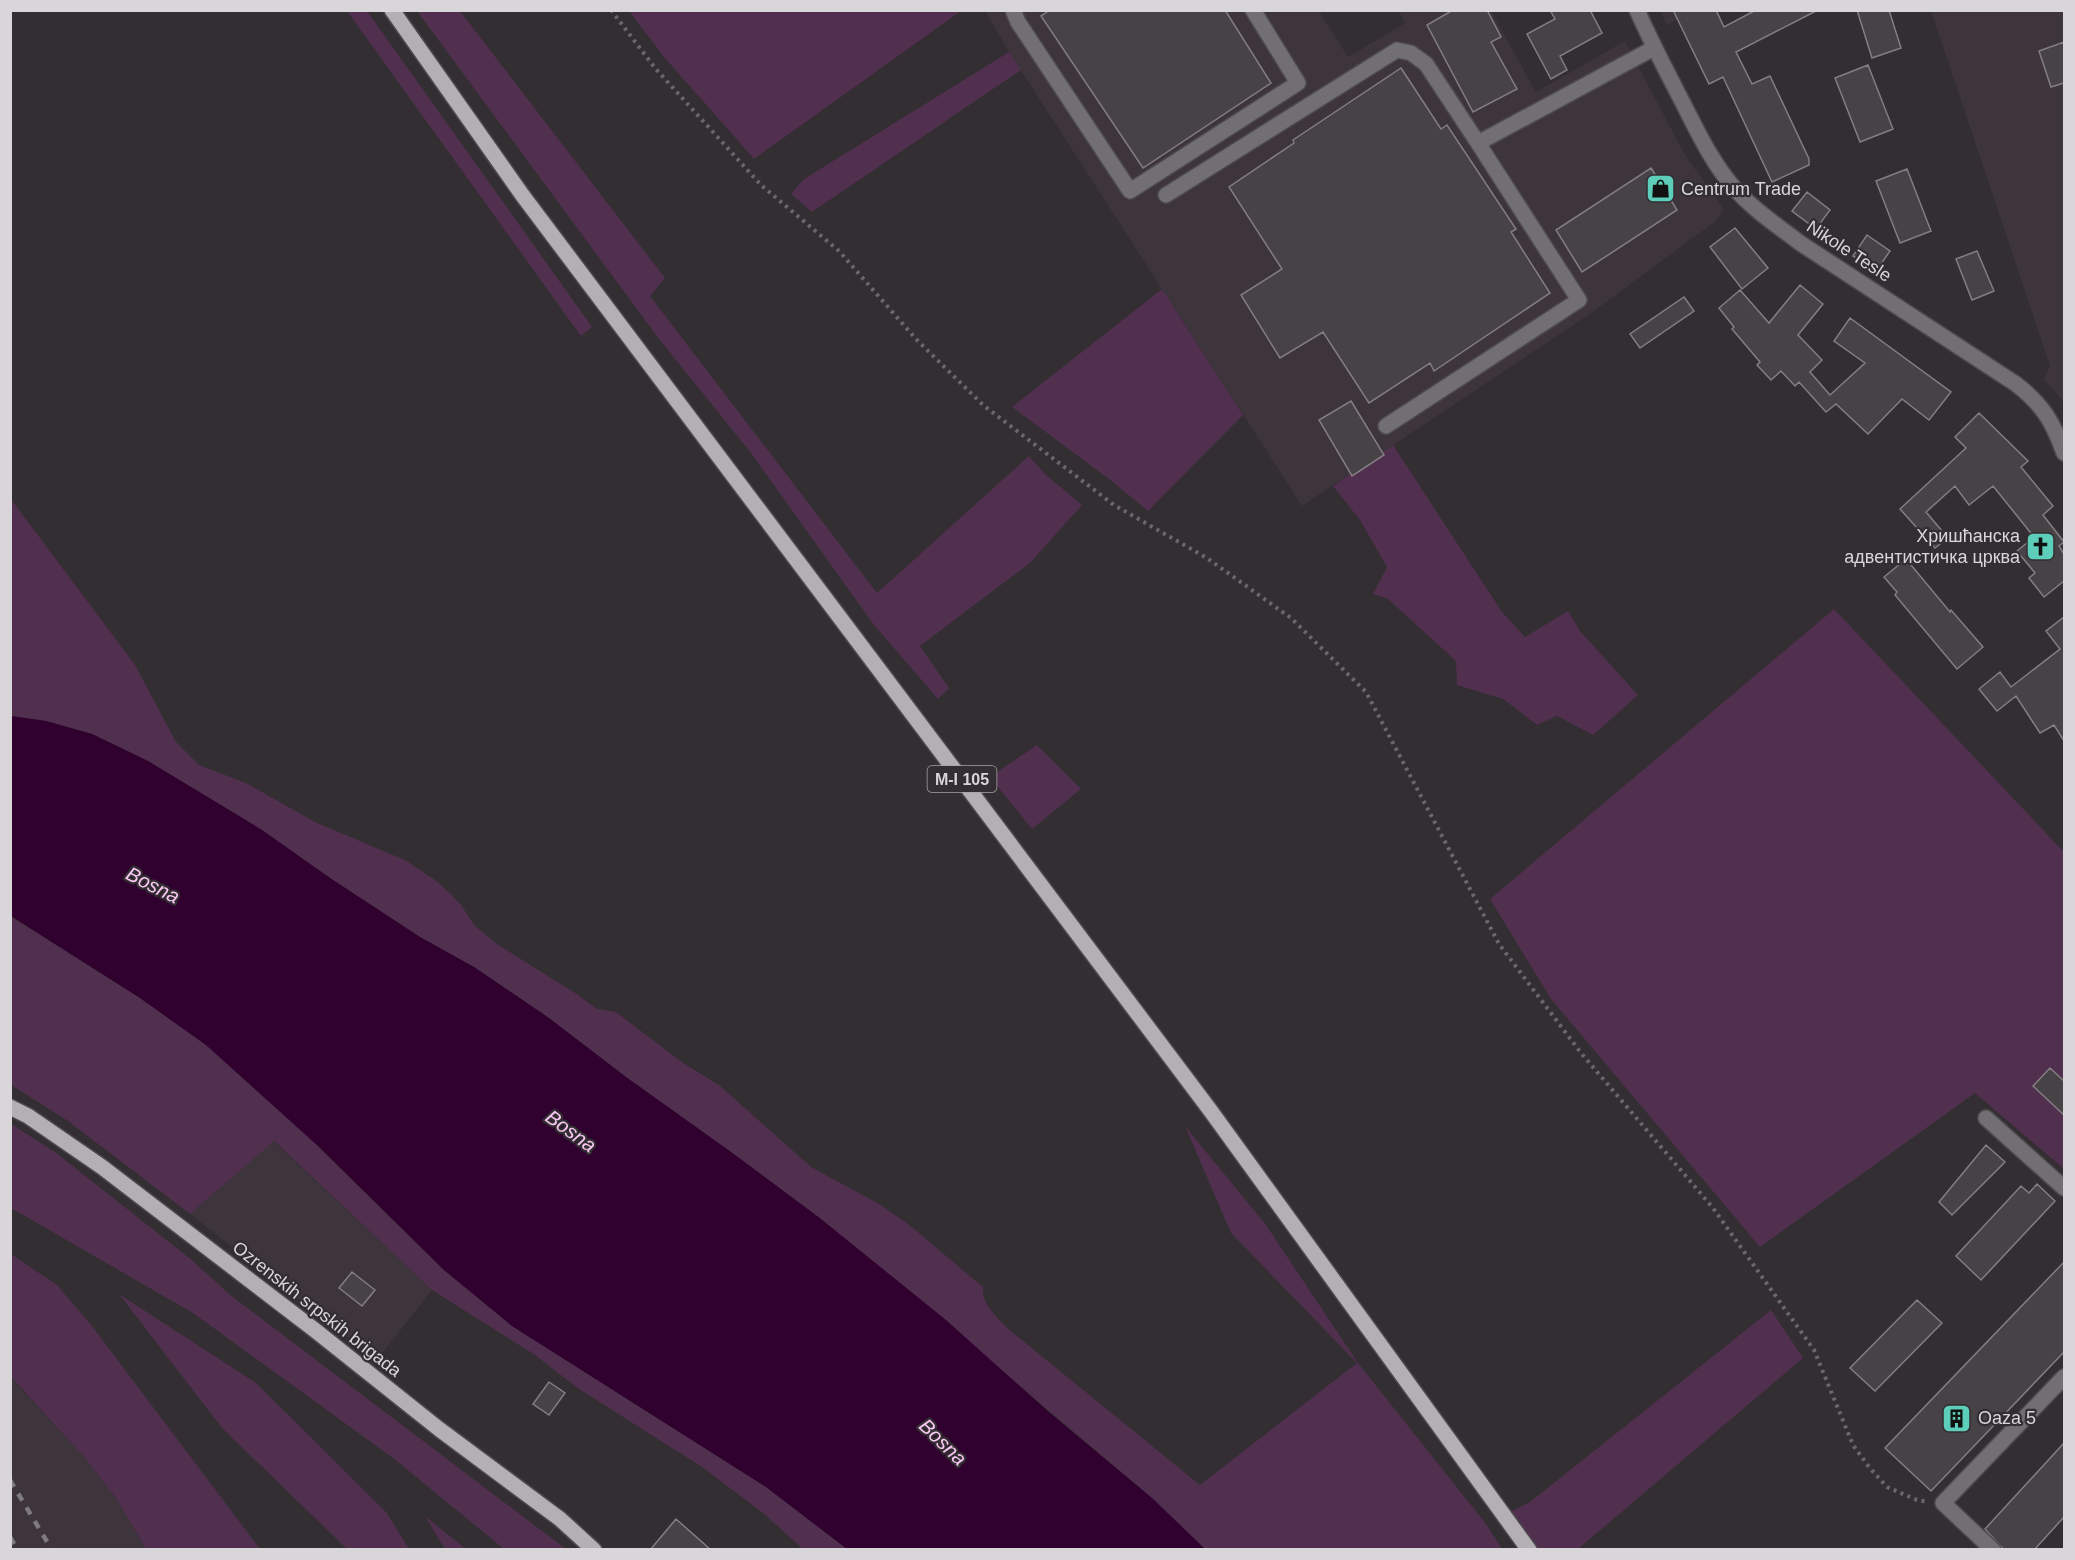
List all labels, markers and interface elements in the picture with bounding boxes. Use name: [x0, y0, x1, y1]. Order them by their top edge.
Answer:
shop icon: Centrum Trade: [1644, 173, 1676, 205]
place label: Centrum Trade: [1681, 179, 1801, 199]
street label: Nikole Tesle: [1803, 216, 1895, 286]
place label: Хришћанска адвентистичка црква: [1844, 526, 2021, 567]
church icon: Хришћанска адвентистичка црква: [2025, 530, 2057, 562]
road number: M-I 105: [928, 766, 996, 792]
water label: Bosna: [123, 862, 183, 908]
water label: Bosna: [542, 1105, 600, 1157]
street label: Ozrenskih srpskih brigada: [229, 1237, 406, 1382]
building icon: Oaza 5: [1941, 1402, 1973, 1434]
place label: Oaza 5: [1978, 1408, 2036, 1428]
water label: Bosna: [915, 1414, 971, 1470]

